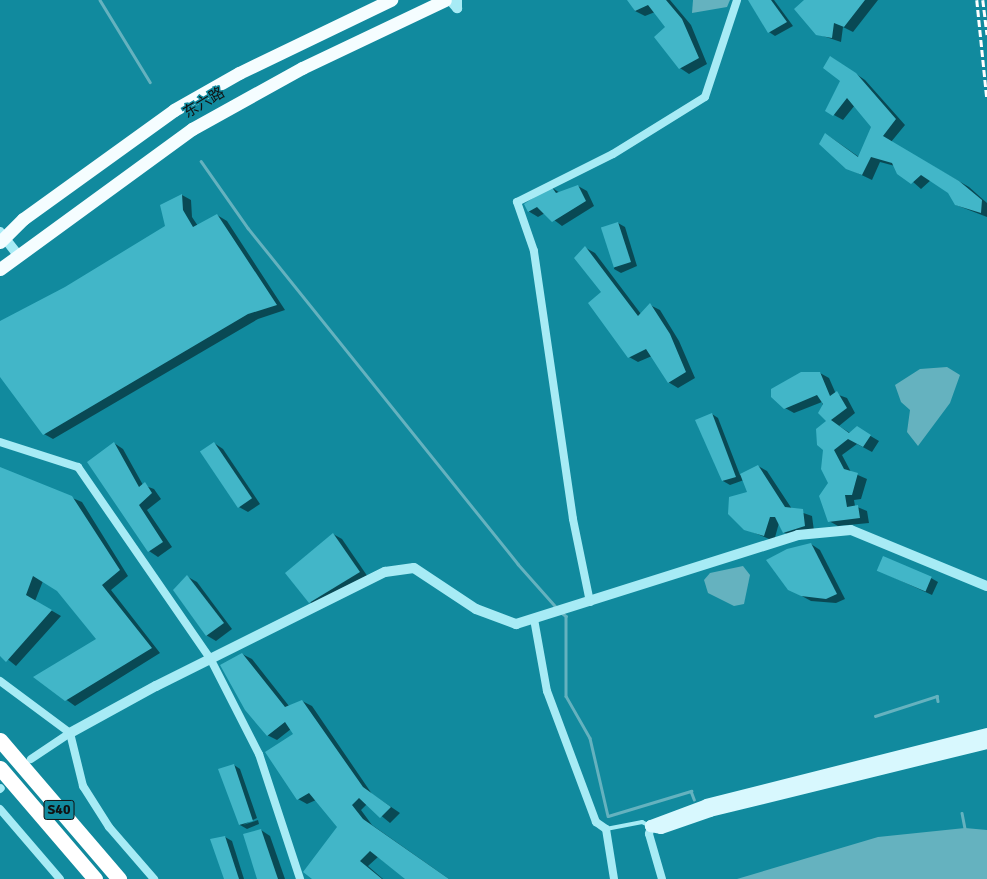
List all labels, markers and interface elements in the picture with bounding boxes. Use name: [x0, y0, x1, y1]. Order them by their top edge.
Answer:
street label: 东六路: [180, 84, 228, 122]
road number: S40: [43, 798, 75, 822]

